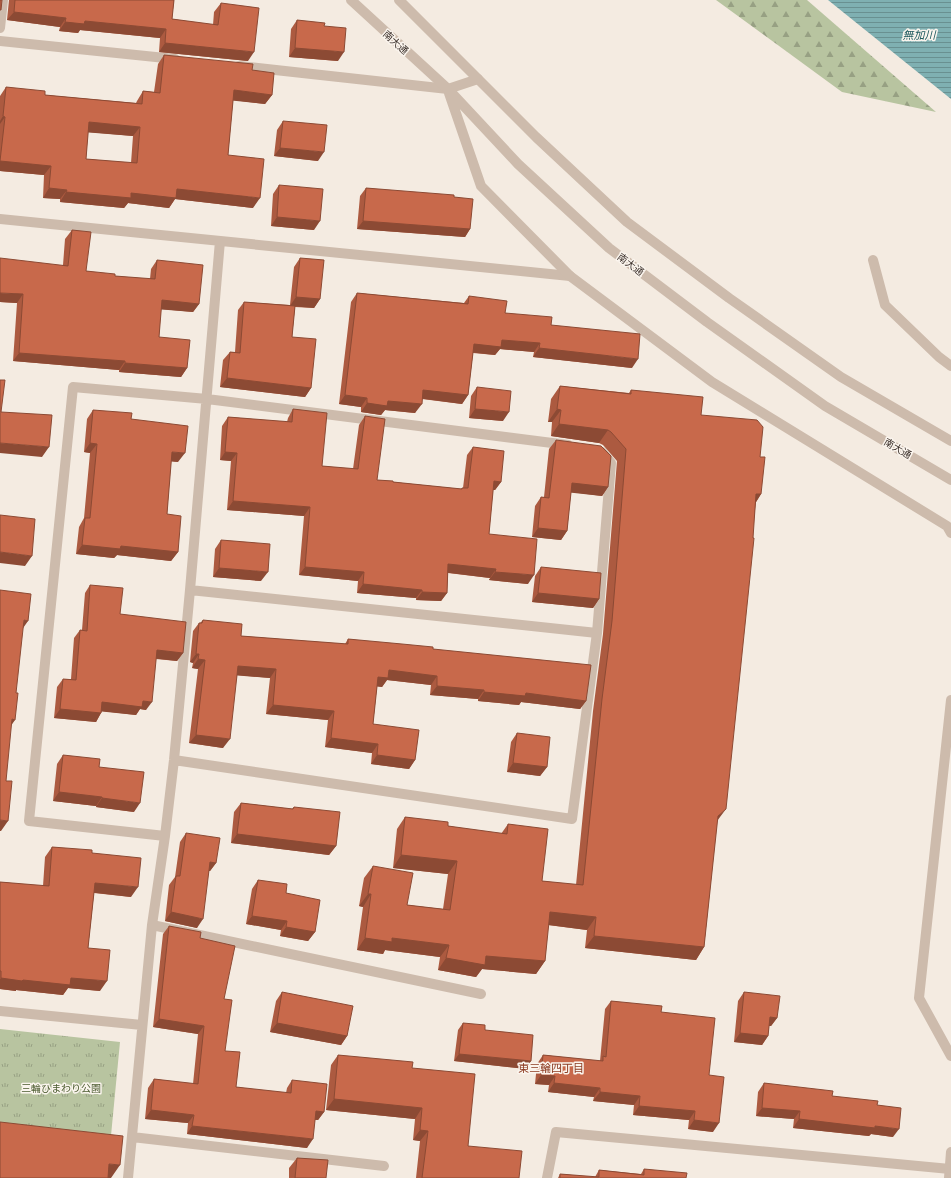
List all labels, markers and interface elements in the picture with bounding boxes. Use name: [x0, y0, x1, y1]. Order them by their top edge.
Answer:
street label: 南大通: [381, 28, 411, 56]
water label: 無加川: [903, 28, 936, 41]
street label: 南大通: [615, 250, 647, 278]
street label: 南大通: [882, 435, 914, 461]
district label: 東三輪四丁目: [518, 1061, 584, 1074]
park label: 三輪ひまわり公園: [21, 1082, 101, 1094]

